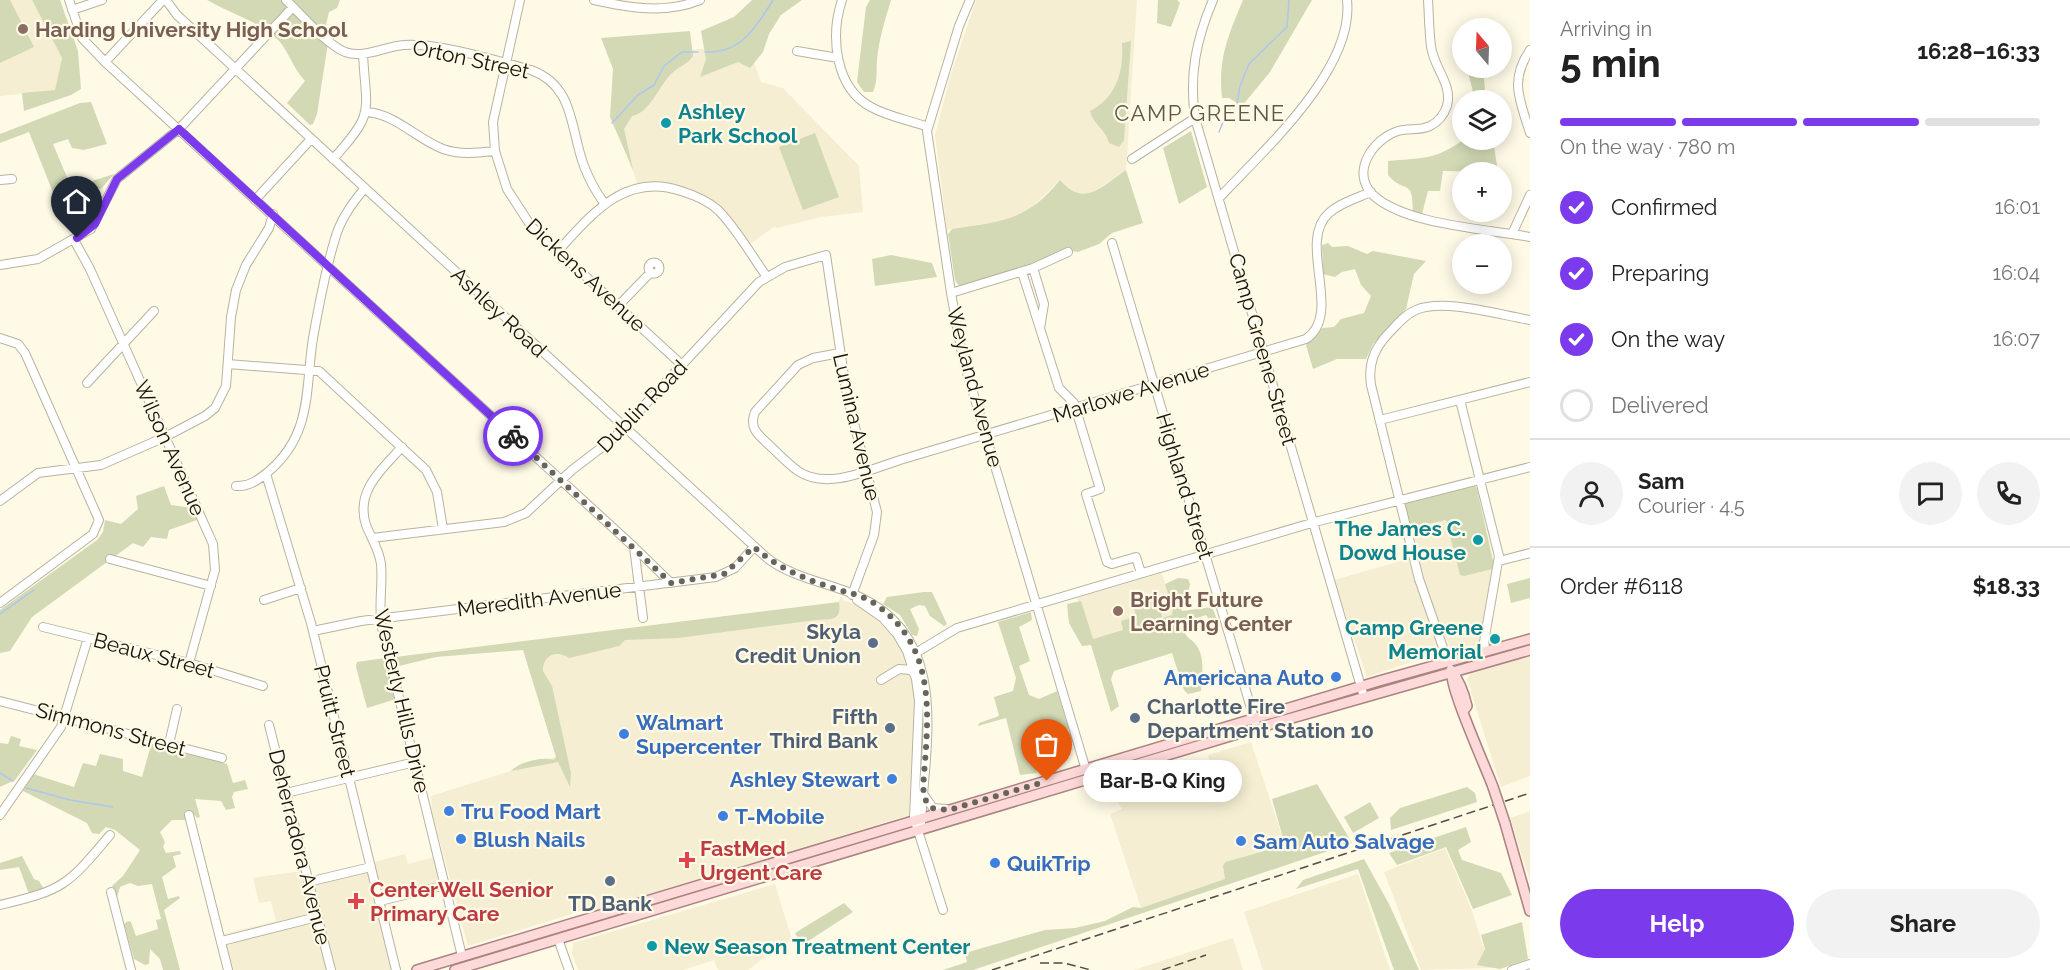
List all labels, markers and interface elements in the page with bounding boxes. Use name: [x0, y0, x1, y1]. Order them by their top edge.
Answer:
place label: Harding University High School: [35, 17, 348, 42]
text: Arriving in: [1560, 17, 1652, 41]
north arrow: [1452, 18, 1512, 78]
map controls: [1452, 18, 1512, 294]
marker: Harding University High School: [16, 22, 30, 36]
street label: Orton Street: [411, 34, 531, 84]
text: 16:28–16:33: [1917, 38, 2040, 64]
text: 5 min: [1560, 40, 1661, 86]
button: layers: [1452, 90, 1512, 150]
place label: Ashley Park School: [678, 99, 798, 148]
district label: CAMP GREENE: [1114, 100, 1286, 126]
marker: Ashley Park School: [659, 116, 673, 130]
text: On the way · 780 m: [1560, 135, 1736, 159]
button: +: [1452, 162, 1512, 222]
pin: [51, 176, 102, 238]
icon: home: [60, 185, 93, 218]
icon: check: [1560, 191, 1593, 224]
text: Confirmed: [1611, 194, 1718, 220]
text: 16:01: [1995, 195, 2040, 219]
street label: Dickens Avenue: [521, 213, 651, 337]
button: −: [1452, 234, 1512, 294]
street label: Camp Greene Street: [1224, 250, 1302, 448]
icon: check: [1560, 257, 1593, 290]
text: Preparing: [1611, 260, 1709, 286]
text: 16:04: [1992, 261, 2040, 285]
street label: Ashley Road: [446, 262, 552, 362]
street label: Weyland Avenue: [942, 304, 1008, 470]
icon: check: [1560, 323, 1593, 356]
text: On the way: [1611, 326, 1725, 352]
text: 16:07: [1993, 327, 2040, 351]
street label: Lumina Avenue: [828, 351, 886, 503]
street label: Dublin Road: [592, 355, 692, 457]
street label: Marlowe Avenue: [1050, 356, 1212, 428]
street label: Wilson Avenue: [129, 376, 211, 520]
text: Delivered: [1611, 392, 1709, 418]
courier: [483, 406, 543, 466]
street label: Highland Street: [1151, 410, 1219, 562]
icon: bike: [497, 420, 530, 453]
button: person: [1560, 462, 1623, 525]
button: chat: [1899, 462, 1962, 525]
button: phone: [1977, 462, 2040, 525]
text: Sam: [1638, 468, 1685, 494]
text: Courier · 4.5: [1638, 494, 1745, 518]
place label: The James C. Dowd House: [1334, 516, 1466, 565]
marker: The James C. Dowd House: [1471, 533, 1485, 547]
text: Order #6118: [1560, 573, 1683, 599]
text: $18.33: [1972, 573, 2040, 599]
street label: Meredith Avenue: [455, 577, 623, 621]
place label: Bright Future Learning Center: [1130, 587, 1292, 636]
marker: Bright Future Learning Center: [1111, 604, 1125, 618]
street label: Westerly Hills Drive: [369, 606, 435, 796]
place label: Camp Greene Memorial: [1345, 615, 1483, 664]
place label: Skyla Credit Union: [735, 619, 861, 668]
street label: Beaux Street: [91, 627, 217, 683]
marker: Camp Greene Memorial: [1488, 632, 1502, 646]
marker: Skyla Credit Union: [866, 636, 880, 650]
street label: Pruitt Street: [309, 662, 361, 780]
place label: Americana Auto: [1164, 665, 1324, 690]
marker: Americana Auto: [1329, 670, 1343, 684]
place label: Charlotte Fire Department Station 10: [1147, 694, 1374, 743]
street label: Simmons Street: [33, 697, 189, 761]
place label: Fifth Third Bank: [770, 704, 878, 753]
place label: Walmart Supercenter: [636, 710, 761, 759]
marker: Charlotte Fire Department Station 10: [1128, 711, 1142, 725]
pin: [1021, 719, 1072, 781]
marker: Fifth Third Bank: [883, 721, 897, 735]
marker: Walmart Supercenter: [617, 727, 631, 741]
icon: bag: [1030, 728, 1063, 761]
street label: Deherradora Avenue: [264, 747, 336, 947]
callout: Bar-B-Q King: [1083, 760, 1242, 802]
place label: Ashley Stewart: [730, 767, 880, 792]
text: Bar-B-Q King: [1100, 769, 1225, 793]
marker: Ashley Stewart: [885, 772, 899, 786]
place label: Tru Food Mart: [461, 799, 601, 824]
marker: Tru Food Mart: [442, 804, 456, 818]
place label: T-Mobile: [735, 804, 825, 829]
marker: T-Mobile: [716, 809, 730, 823]
place label: Blush Nails: [473, 827, 585, 852]
place label: Sam Auto Salvage: [1253, 829, 1435, 854]
marker: Blush Nails: [454, 832, 468, 846]
marker: Sam Auto Salvage: [1234, 834, 1248, 848]
place label: FastMed Urgent Care: [700, 836, 823, 885]
marker: FastMed Urgent Care: [678, 851, 696, 869]
place label: QuikTrip: [1007, 851, 1091, 876]
marker: QuikTrip: [988, 856, 1002, 870]
marker: TD Bank: [603, 874, 617, 888]
place label: CenterWell Senior Primary Care: [370, 877, 553, 926]
button: Help: [1560, 889, 1794, 958]
button: Share: [1806, 889, 2040, 958]
place label: TD Bank: [568, 891, 652, 916]
marker: CenterWell Senior Primary Care: [347, 892, 365, 910]
place label: New Season Treatment Center: [664, 934, 970, 959]
marker: New Season Treatment Center: [645, 939, 659, 953]

